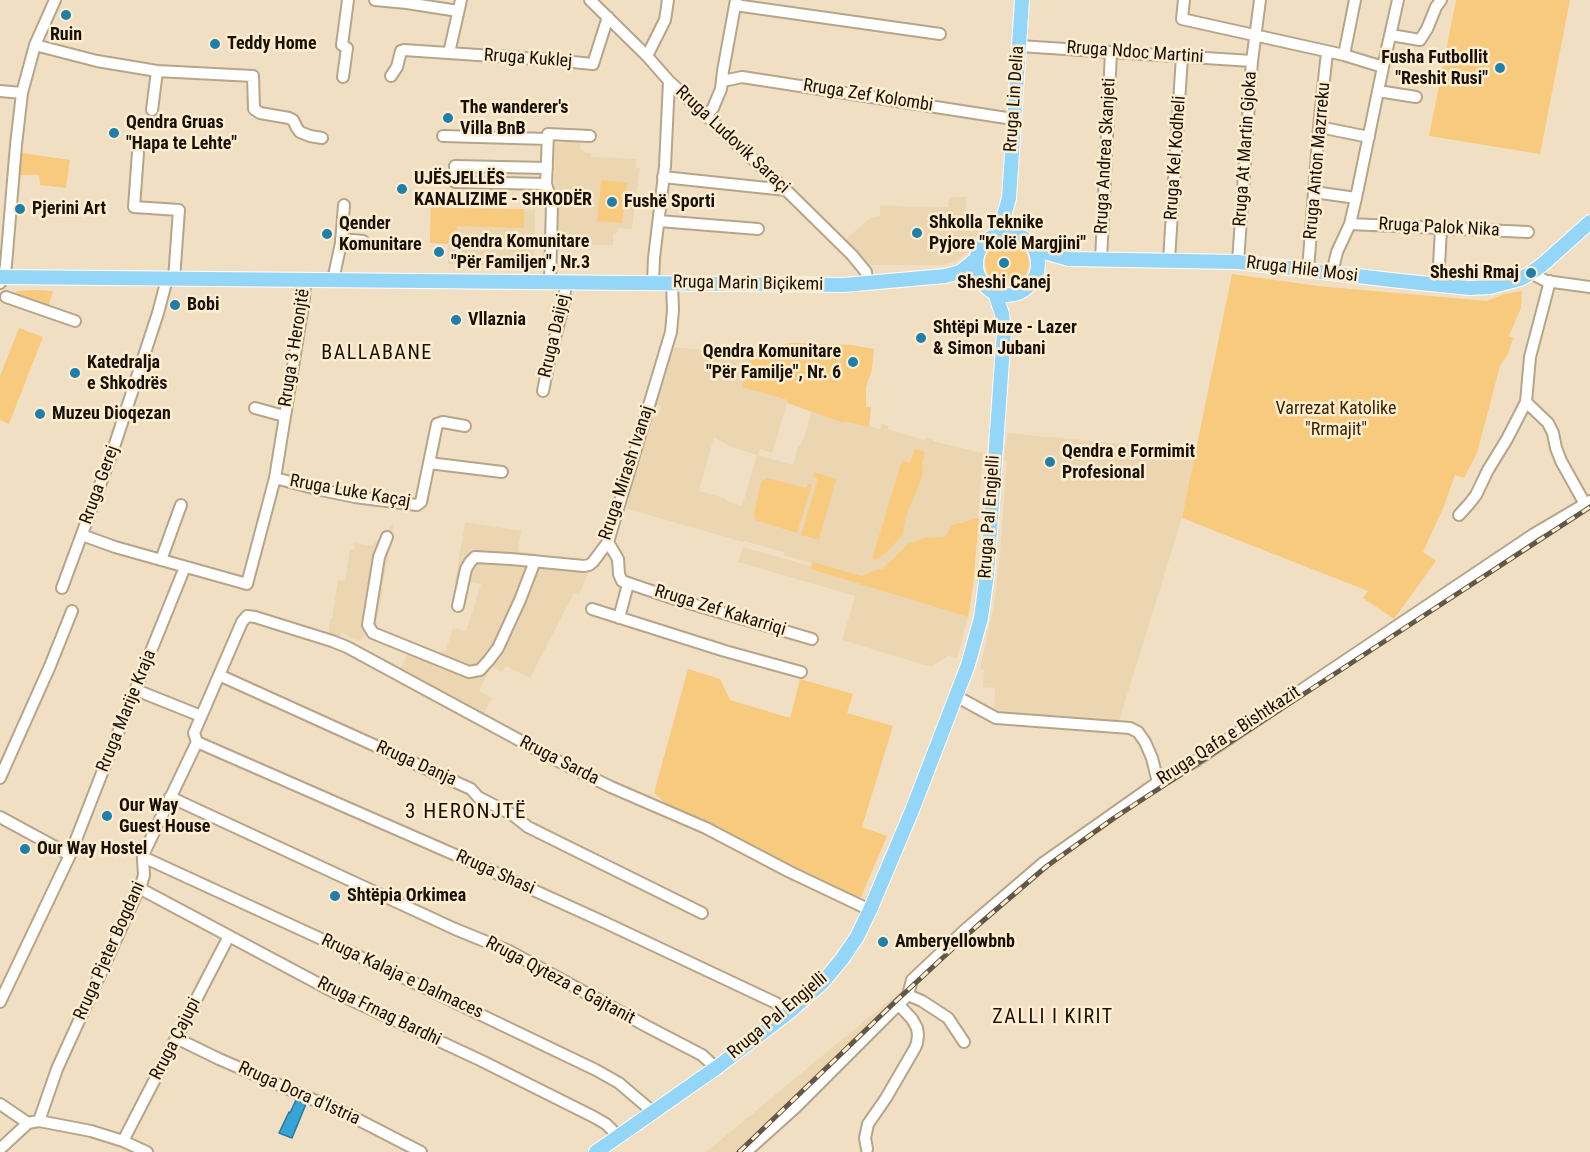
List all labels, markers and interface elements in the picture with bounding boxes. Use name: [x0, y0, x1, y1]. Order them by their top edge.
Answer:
marker: Ruin: [59, 8, 73, 22]
place label: Ruin: [50, 24, 82, 46]
place label: Teddy Home: [227, 33, 317, 55]
marker: Teddy Home: [208, 37, 222, 51]
street label: Rruga Ndoc Martini: [1066, 37, 1204, 69]
street label: Rruga Kuklej: [483, 45, 573, 73]
street label: Rruga Lin Delia: [1001, 45, 1029, 153]
place label: Fusha Futbollit "Reshit Rusi": [1381, 47, 1488, 90]
marker: Fusha Futbollit "Reshit Rusi": [1493, 61, 1507, 75]
street label: Rruga At Martin Gjoka: [1230, 70, 1262, 228]
street label: Rruga Zef Kolombi: [802, 75, 934, 117]
street label: Rruga Andrea Skanjeti: [1091, 77, 1121, 235]
street label: Rruga Ludovik Saraçi: [670, 82, 794, 198]
street label: Rruga Anton Mazrreku: [1300, 82, 1336, 240]
street label: Rruga Kel Kodheli: [1161, 95, 1191, 221]
place label: The wanderer's Villa BnB: [460, 97, 568, 140]
marker: The wanderer's Villa BnB: [441, 111, 455, 125]
place label: Qendra Gruas "Hapa te Lehte": [126, 112, 237, 154]
marker: Qendra Gruas "Hapa te Lehte": [107, 126, 121, 140]
place label: UJËSJELLËS KANALIZIME - SHKODËR: [414, 168, 592, 210]
marker: UJËSJELLËS KANALIZIME - SHKODËR: [395, 182, 409, 196]
place label: Fushë Sporti: [624, 191, 715, 213]
marker: Fushë Sporti: [605, 195, 619, 209]
place label: Pjerini Art: [32, 198, 106, 220]
marker: Pjerini Art: [13, 202, 27, 216]
place label: Shkolla Teknike Pyjore "Kolë Margjini": [929, 212, 1086, 254]
place label: Qender Komunitare: [339, 213, 422, 256]
street label: Rruga Palok Nika: [1378, 214, 1500, 242]
marker: Shkolla Teknike Pyjore "Kolë Margjini": [910, 226, 924, 240]
marker: Qender Komunitare: [320, 227, 334, 241]
place label: Qendra Komunitare "Për Familjen", Nr.3: [451, 231, 590, 274]
marker: Qendra Komunitare "Për Familjen", Nr.3: [432, 245, 446, 259]
street label: Rruga Hile Mosi: [1245, 252, 1359, 288]
marker: Sheshi Canej: [997, 256, 1011, 270]
place label: Sheshi Rmaj: [1430, 262, 1519, 284]
marker: Sheshi Rmaj: [1524, 266, 1538, 280]
street label: Rruga Marin Biçikemi: [673, 272, 823, 296]
place label: Sheshi Canej: [957, 272, 1051, 294]
street label: Rruga 3 Heronjtë: [275, 288, 315, 408]
street label: Rruga Daijej: [535, 292, 575, 380]
place label: Bobi: [187, 294, 220, 316]
marker: Bobi: [168, 298, 182, 312]
place label: Vllaznia: [468, 309, 526, 331]
marker: Vllaznia: [449, 313, 463, 327]
place label: Shtëpi Muze - Lazer & Simon Jubani: [933, 317, 1077, 360]
marker: Shtëpi Muze - Lazer & Simon Jubani: [914, 331, 928, 345]
place label: Qendra Komunitare "Për Familje", Nr. 6: [703, 341, 841, 384]
district label: BALLABANE: [321, 342, 433, 366]
place label: Katedralja e Shkodrës: [87, 352, 167, 394]
marker: Qendra Komunitare "Për Familje", Nr. 6: [846, 355, 860, 369]
marker: Katedralja e Shkodrës: [68, 366, 82, 380]
park label: Varrezat Katolike "Rrmajit": [1276, 398, 1396, 440]
place label: Muzeu Dioqezan: [52, 403, 171, 425]
street label: Rruga Mirash Ivanaj: [595, 403, 659, 543]
marker: Muzeu Dioqezan: [33, 407, 47, 421]
place label: Qendra e Formimit Profesional: [1062, 441, 1195, 484]
street label: Rruga Gerej: [76, 443, 124, 527]
street label: Rruga Pal Engjelli: [975, 455, 1005, 579]
marker: Qendra e Formimit Profesional: [1043, 455, 1057, 469]
street label: Rruga Luke Kaçaj: [288, 471, 412, 513]
street label: Rruga Zef Kakarriqi: [652, 581, 788, 641]
street label: Rruga Marije Kraja: [93, 647, 161, 775]
street label: Rruga Qafa e Bishtkazit: [1153, 682, 1305, 790]
street label: Rruga Sarda: [516, 732, 602, 790]
street label: Rruga Danja: [372, 737, 460, 791]
place label: Our Way Guest House: [119, 795, 210, 838]
district label: 3 HERONJTË: [405, 800, 527, 826]
marker: Our Way Guest House: [100, 809, 114, 823]
place label: Our Way Hostel: [37, 838, 147, 860]
marker: Our Way Hostel: [18, 842, 32, 856]
street label: Rruga Shasi: [452, 846, 538, 900]
street label: Rruga Pjeter Bogdani: [70, 878, 150, 1024]
place label: Shtëpia Orkimea: [347, 885, 466, 907]
marker: Shtëpia Orkimea: [328, 889, 342, 903]
street label: Rruga Kalaja e Dalmaces: [318, 930, 486, 1024]
place label: Amberyellowbnb: [895, 931, 1015, 953]
street label: Rruga Qyteza e Gajtanit: [482, 932, 638, 1030]
marker: Amberyellowbnb: [876, 935, 890, 949]
street label: Rruga Pal Engjelli: [724, 968, 832, 1064]
street label: Rruga Frnag Bardhi: [314, 973, 444, 1051]
street label: Rruga Çajupi: [146, 994, 206, 1084]
district label: ZALLI I KIRIT: [992, 1006, 1114, 1030]
street label: Rruga Dora d'Istria: [235, 1058, 363, 1130]

